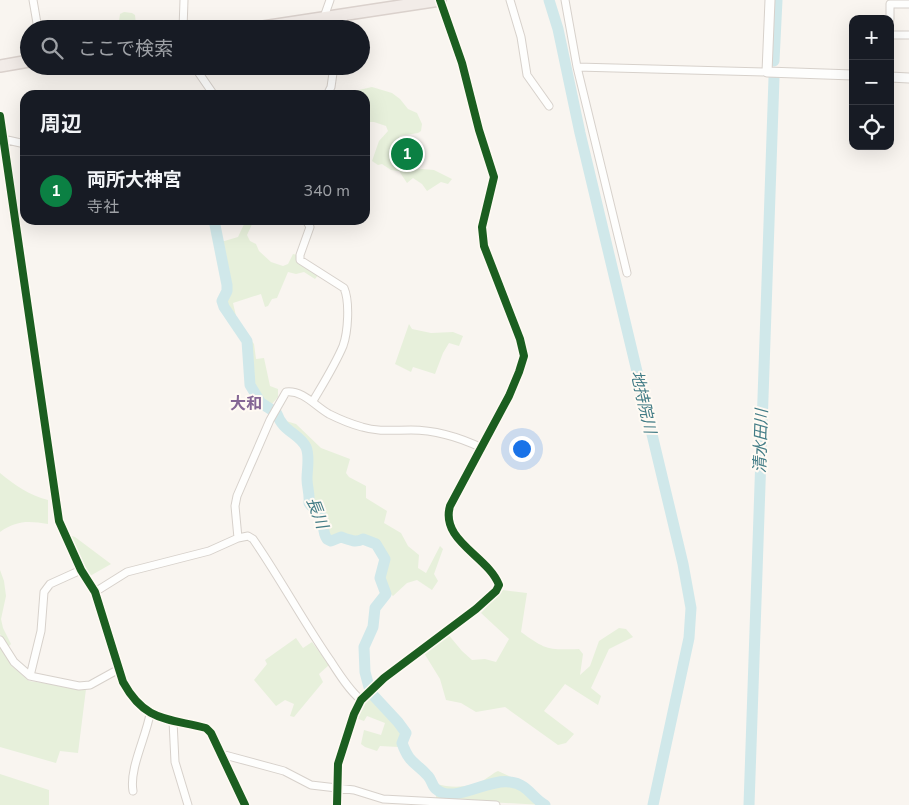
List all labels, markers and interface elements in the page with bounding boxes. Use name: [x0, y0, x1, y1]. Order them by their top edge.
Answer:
map controls: [849, 15, 894, 150]
button: +: [849, 15, 894, 60]
search box: [20, 20, 370, 75]
icon: search: [38, 34, 66, 62]
text: ここで検索: [78, 36, 173, 62]
button: −: [849, 60, 894, 105]
button: locate: [849, 105, 894, 150]
text: 周辺: [40, 110, 82, 138]
pin: 1: [391, 135, 423, 173]
text: 両所大神宮: [87, 167, 182, 193]
text: 1: [51, 180, 61, 202]
text: 340 m: [303, 180, 350, 202]
text: 寺社: [87, 196, 119, 218]
water label: 地持院川: [625, 368, 661, 438]
district label: 大和: [230, 393, 262, 415]
water label: 清水田川: [749, 407, 773, 473]
your location: [509, 436, 535, 462]
water label: 長川: [301, 494, 334, 534]

